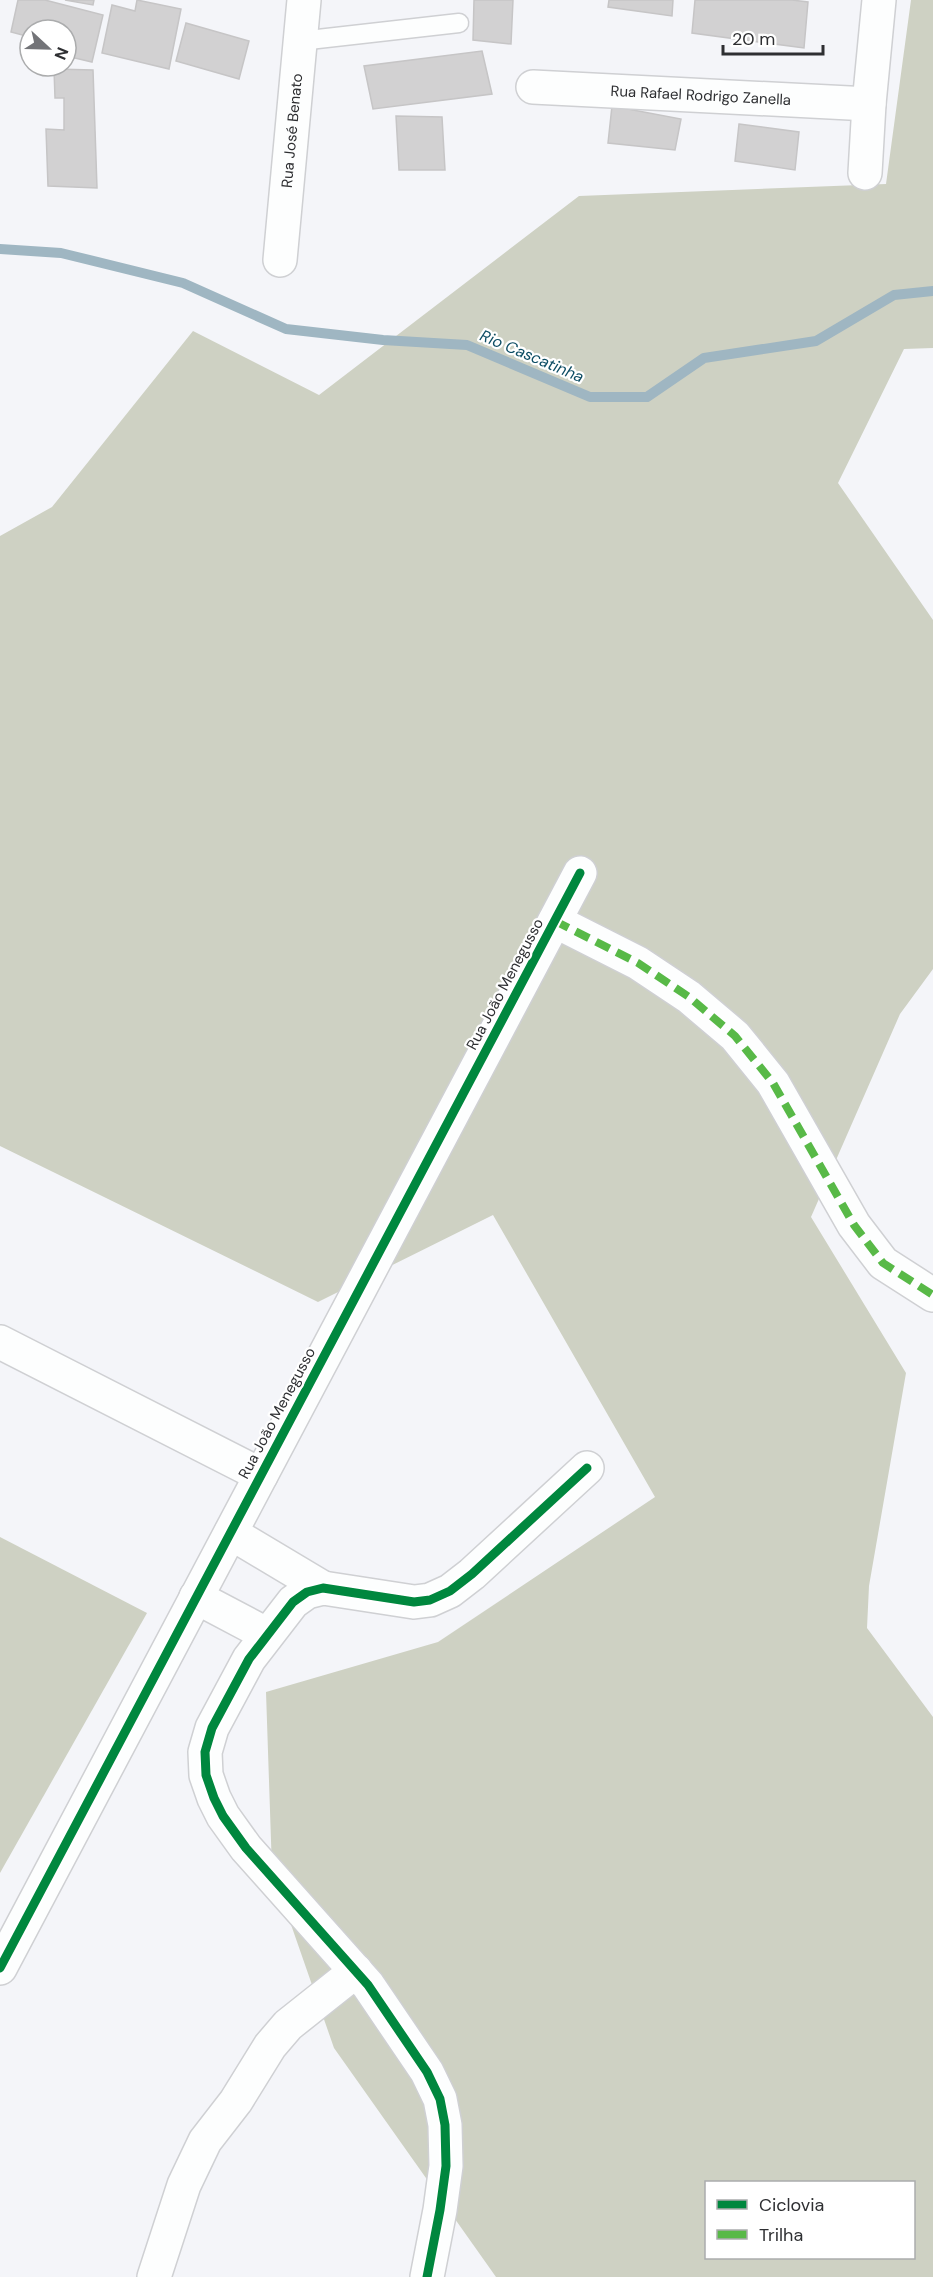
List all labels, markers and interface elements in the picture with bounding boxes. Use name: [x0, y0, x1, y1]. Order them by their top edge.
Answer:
north arrow: [18, 18, 78, 78]
scale bar: [723, 18, 824, 56]
text: 20 m: [732, 27, 775, 51]
text: N: [50, 44, 73, 63]
street label: Rua José Benato: [277, 72, 307, 189]
street label: Rua Rafael Rodrigo Zanella: [610, 81, 792, 110]
water label: Rio Cascatinha: [477, 325, 587, 387]
street label: Rua João Menegusso: [462, 915, 548, 1053]
street label: Rua João Menegusso: [234, 1344, 320, 1482]
legend: [705, 2181, 915, 2259]
text: Ciclovia: [759, 2193, 824, 2217]
text: Trilha: [759, 2223, 803, 2247]

